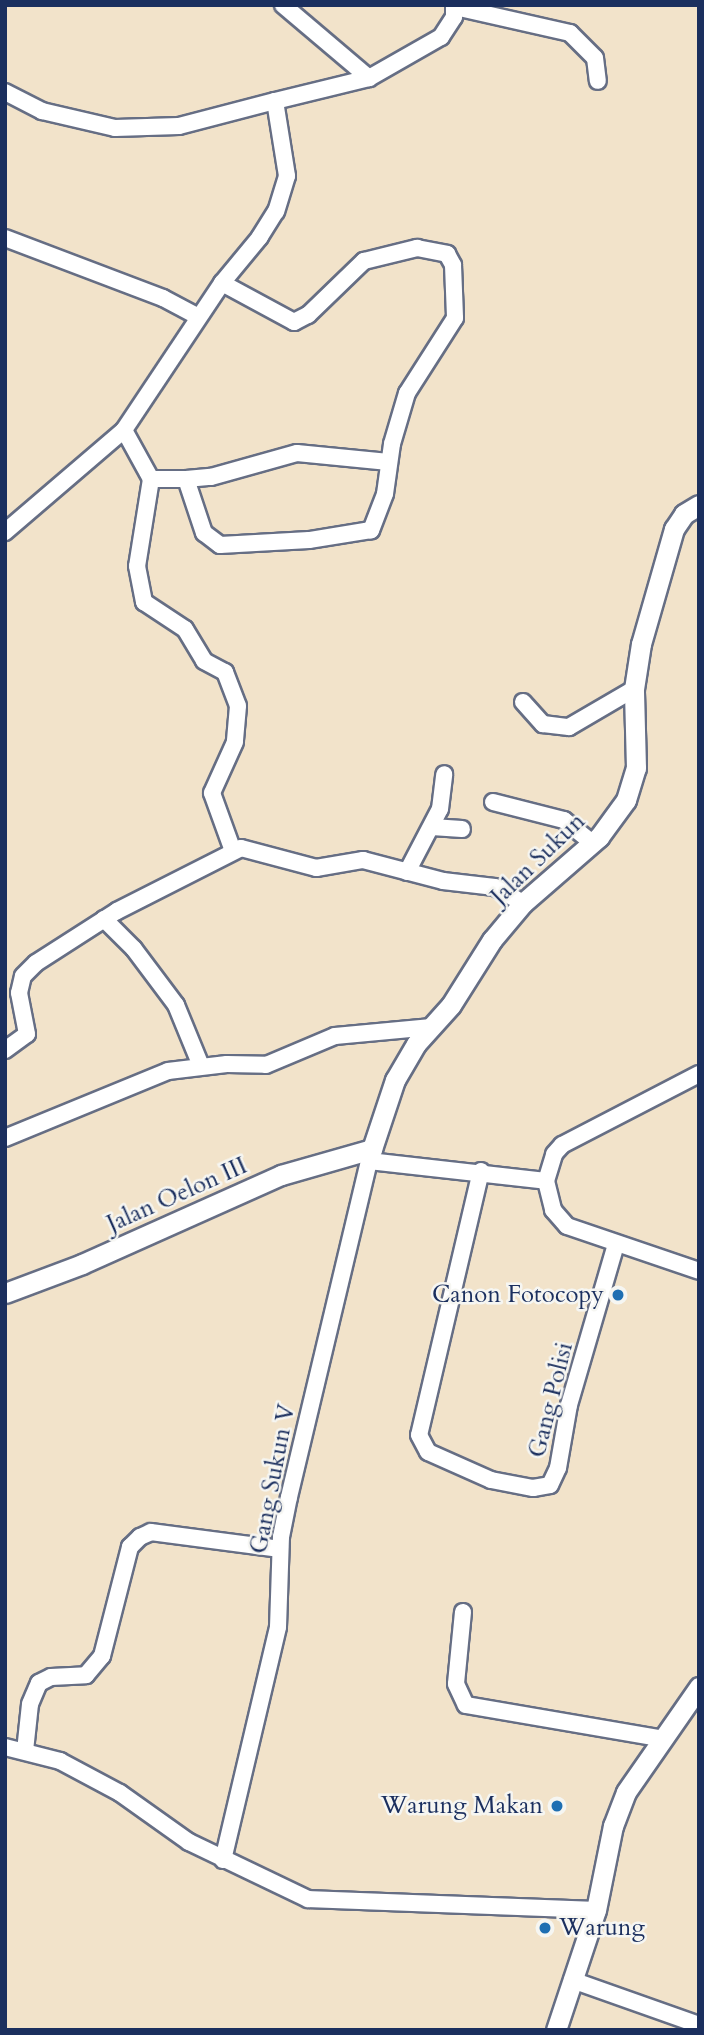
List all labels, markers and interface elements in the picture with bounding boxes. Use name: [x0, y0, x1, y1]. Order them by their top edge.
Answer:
street label: Jalan Sukun: [485, 807, 591, 911]
street label: Jalan Oelon III: [102, 1151, 252, 1239]
place label: Canon Fotocopy: [432, 1281, 604, 1309]
marker: Canon Fotocopy: [610, 1287, 626, 1303]
street label: Gang Polisi: [523, 1339, 579, 1461]
street label: Gang Sukun V: [244, 1402, 302, 1556]
place label: Warung Makan: [381, 1792, 543, 1820]
marker: Warung Makan: [549, 1798, 565, 1814]
place label: Warung: [559, 1914, 645, 1942]
marker: Warung: [537, 1920, 553, 1936]

